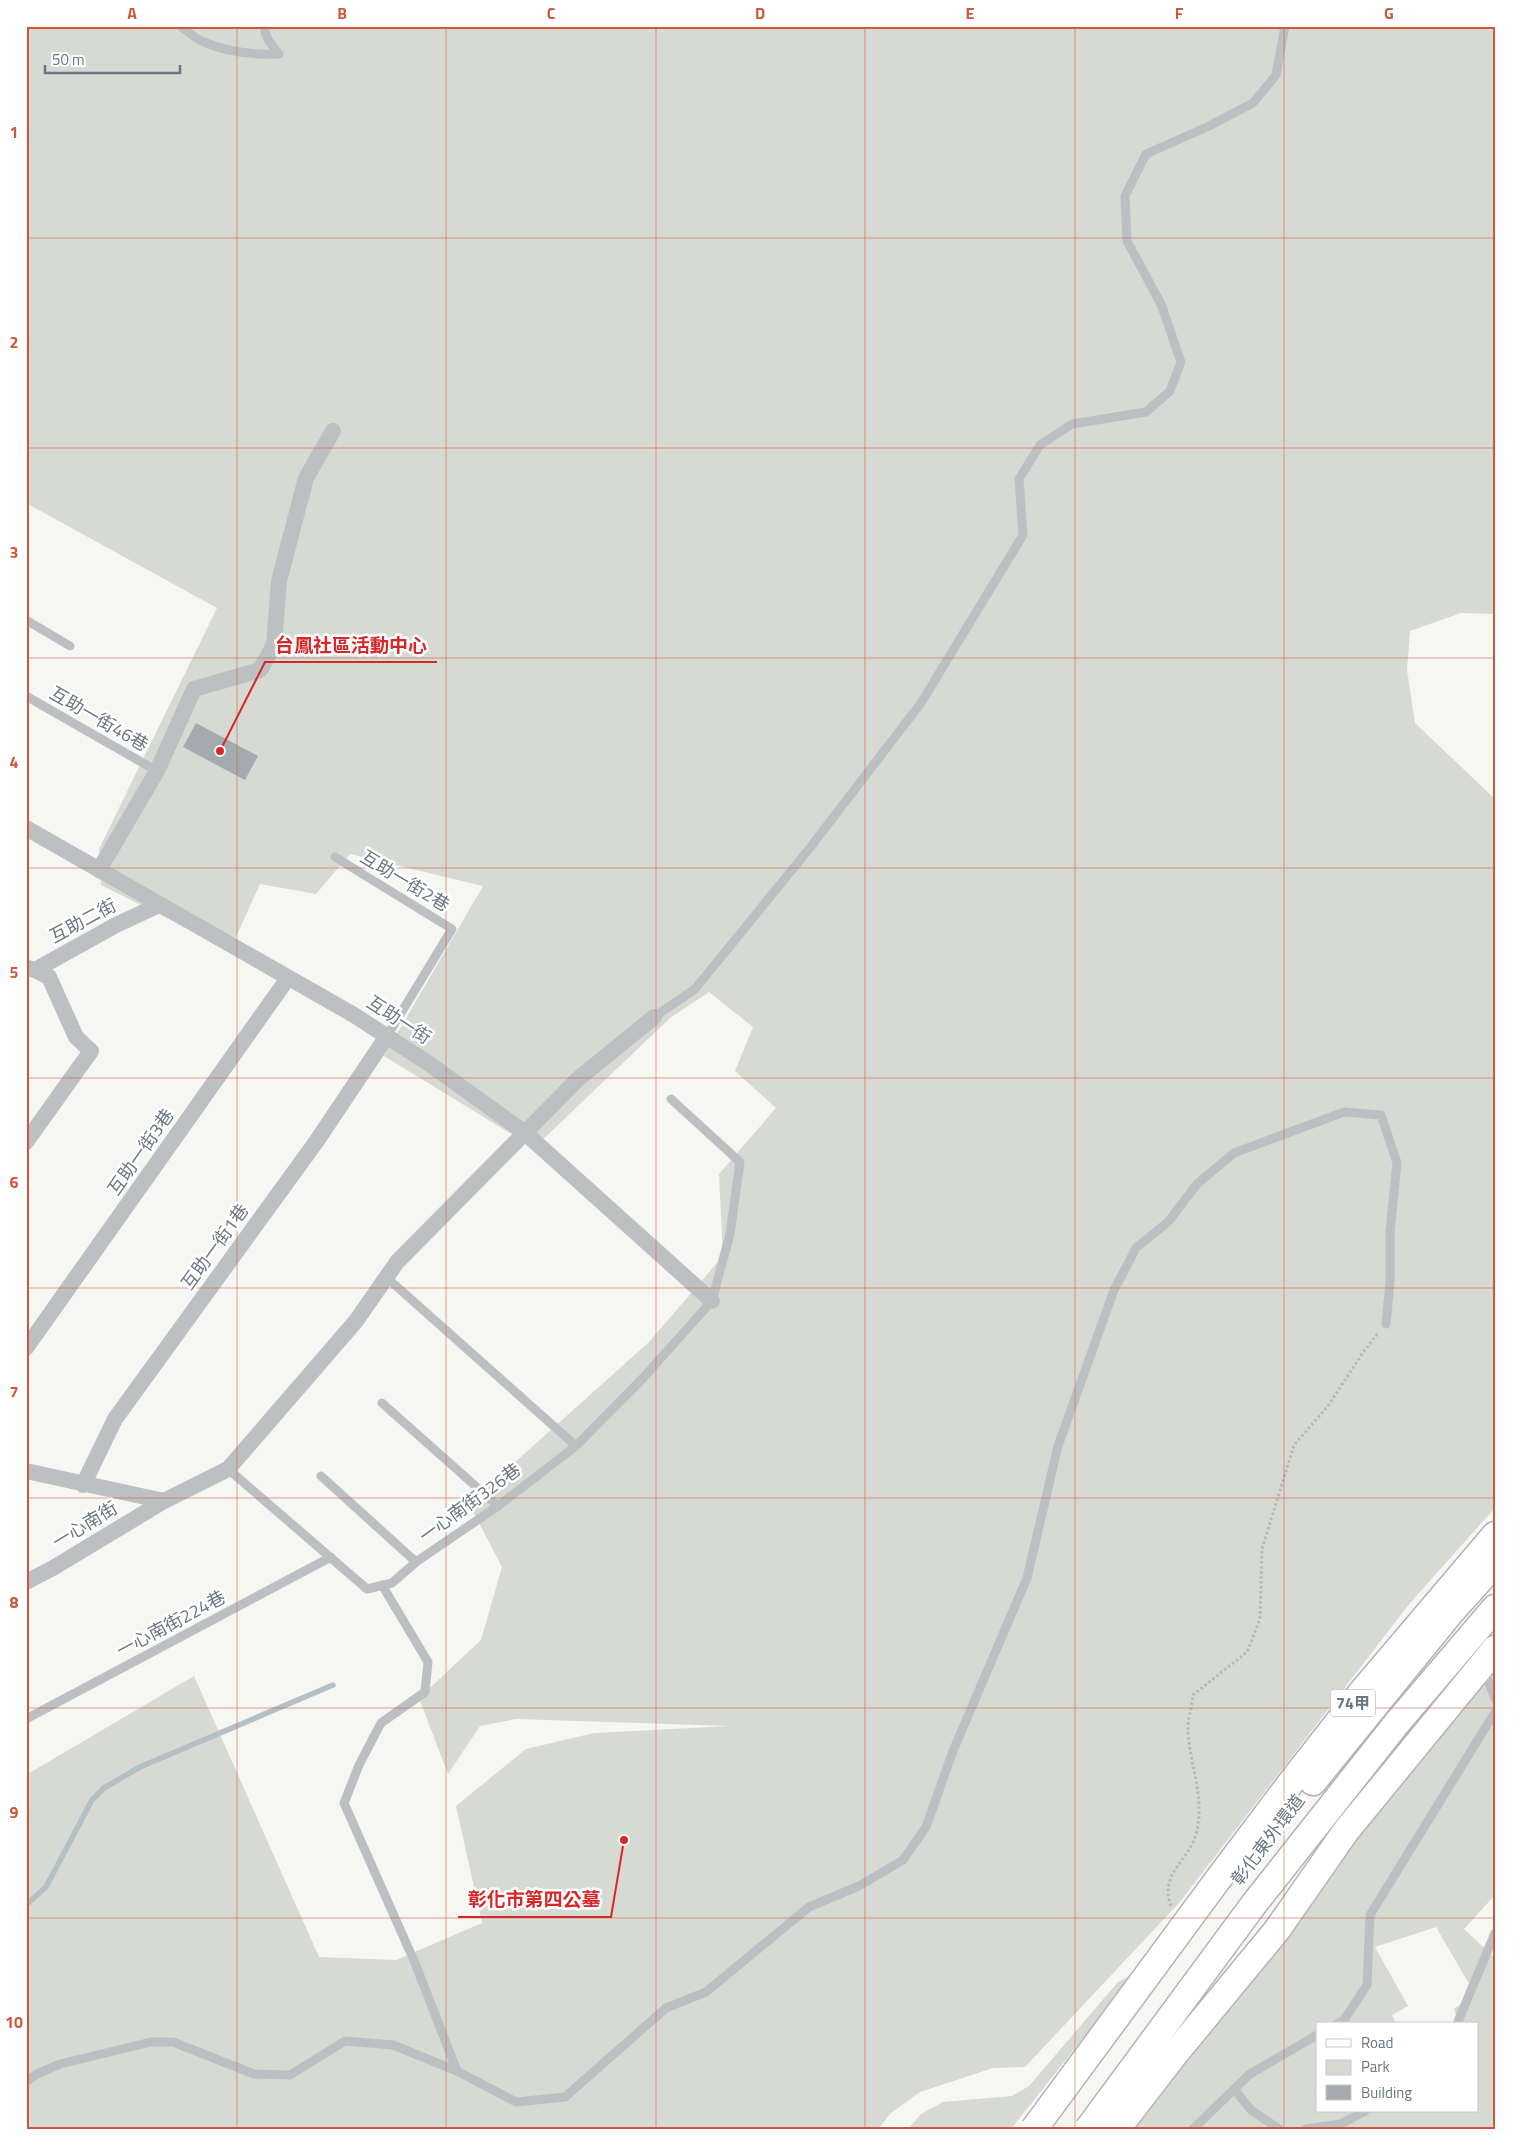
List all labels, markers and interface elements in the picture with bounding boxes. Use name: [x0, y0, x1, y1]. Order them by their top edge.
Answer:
text: A: [127, 1, 137, 25]
text: B: [337, 1, 347, 25]
text: C: [547, 1, 556, 25]
text: D: [755, 1, 765, 25]
text: E: [966, 1, 975, 25]
text: F: [1175, 1, 1184, 25]
text: G: [1384, 1, 1394, 25]
scale bar: [45, 42, 180, 74]
text: 50 m: [52, 48, 85, 71]
text: 1: [10, 120, 18, 144]
text: 2: [10, 330, 18, 354]
text: 3: [10, 540, 18, 564]
callout: 台鳳社區活動中心: [265, 628, 437, 662]
text: 台鳳社區活動中心: [275, 630, 427, 659]
street label: 互助一街46巷: [45, 679, 154, 758]
text: 4: [10, 750, 19, 774]
street label: 互助一街2巷: [355, 843, 455, 918]
street label: 互助二街: [45, 892, 121, 949]
text: 5: [10, 960, 19, 984]
street label: 互助一街: [362, 989, 437, 1051]
street label: 互助一街3巷: [101, 1103, 180, 1200]
text: 6: [10, 1170, 19, 1194]
street label: 互助一街1巷: [174, 1198, 255, 1295]
text: 7: [10, 1380, 18, 1404]
street label: 一心南街326巷: [413, 1456, 526, 1549]
street label: 一心南街: [47, 1494, 123, 1555]
street label: 一心南街224巷: [111, 1583, 230, 1664]
text: 8: [10, 1590, 19, 1614]
road number: 74甲: [1330, 1690, 1376, 1716]
street label: 彰化東外環道: [1224, 1788, 1311, 1891]
text: 9: [10, 1800, 19, 1824]
callout: 彰化市第四公墓: [458, 1883, 611, 1917]
text: 彰化市第四公墓: [467, 1884, 601, 1913]
text: 10: [5, 2010, 23, 2034]
legend: [1316, 2022, 1478, 2112]
text: Road: [1361, 2031, 1393, 2054]
text: Park: [1361, 2055, 1390, 2078]
text: Building: [1361, 2081, 1412, 2104]

